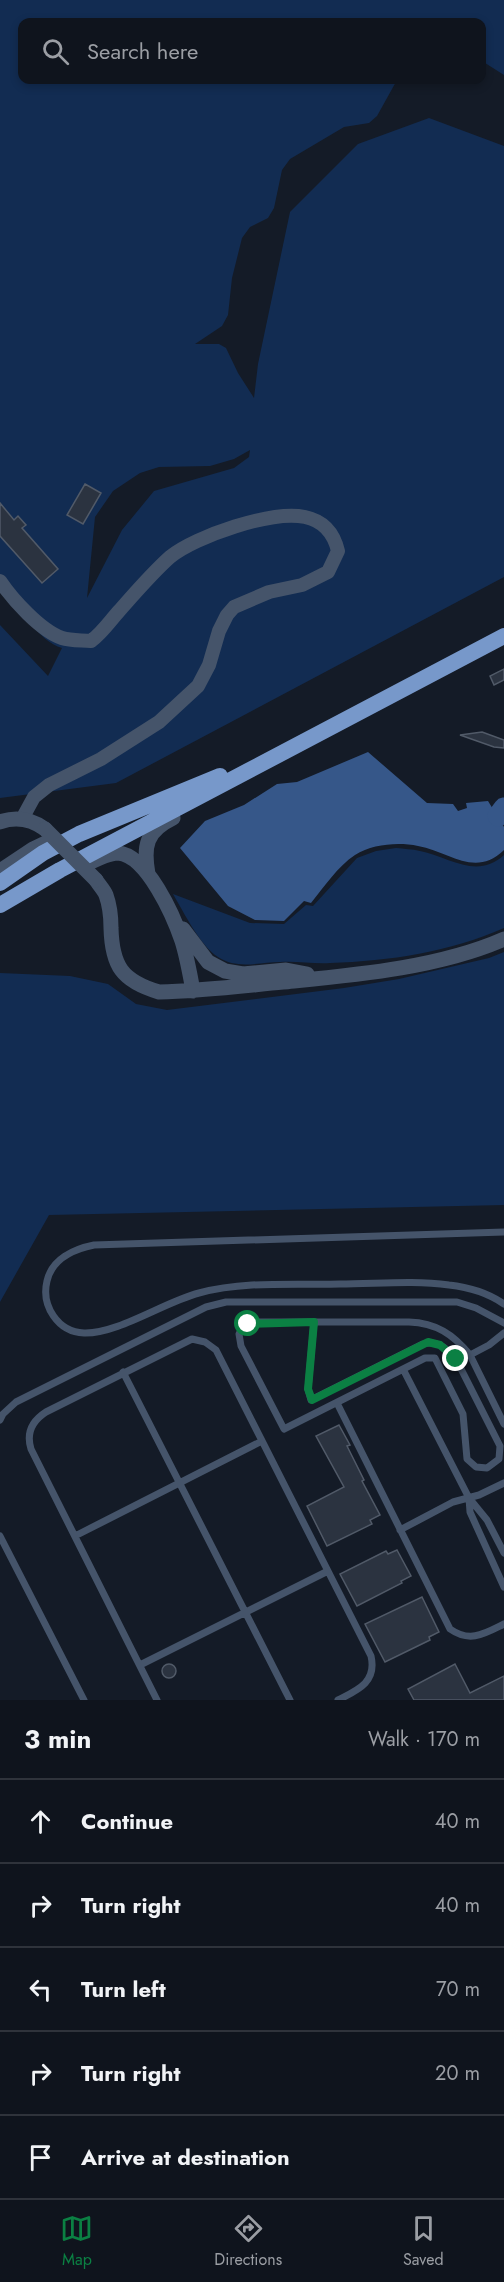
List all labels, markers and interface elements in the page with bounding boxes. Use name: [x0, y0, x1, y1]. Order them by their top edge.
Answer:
search box: [18, 18, 486, 84]
icon: search: [39, 35, 72, 68]
text: Search here: [87, 35, 198, 67]
route start: [234, 1310, 260, 1336]
route end: [442, 1345, 468, 1371]
text: 3 min: [24, 1720, 91, 1758]
text: Walk · 170 m: [368, 1725, 480, 1754]
icon: ahead: [24, 1805, 57, 1838]
text: Continue: [81, 1805, 173, 1837]
text: 40 m: [435, 1807, 480, 1836]
icon: right: [24, 1889, 57, 1922]
text: Turn right: [81, 1889, 181, 1921]
text: 40 m: [435, 1891, 480, 1920]
icon: left: [24, 1973, 57, 2006]
text: Turn left: [81, 1973, 166, 2005]
text: 70 m: [436, 1975, 480, 2004]
icon: right: [24, 2057, 57, 2090]
text: Turn right: [81, 2057, 181, 2089]
text: 20 m: [435, 2059, 480, 2088]
icon: arrive: [24, 2141, 57, 2174]
text: Arrive at destination: [81, 2141, 290, 2173]
tab: Map: [60, 2212, 93, 2271]
tab: Directions: [214, 2212, 282, 2271]
tab: Saved: [403, 2212, 444, 2271]

